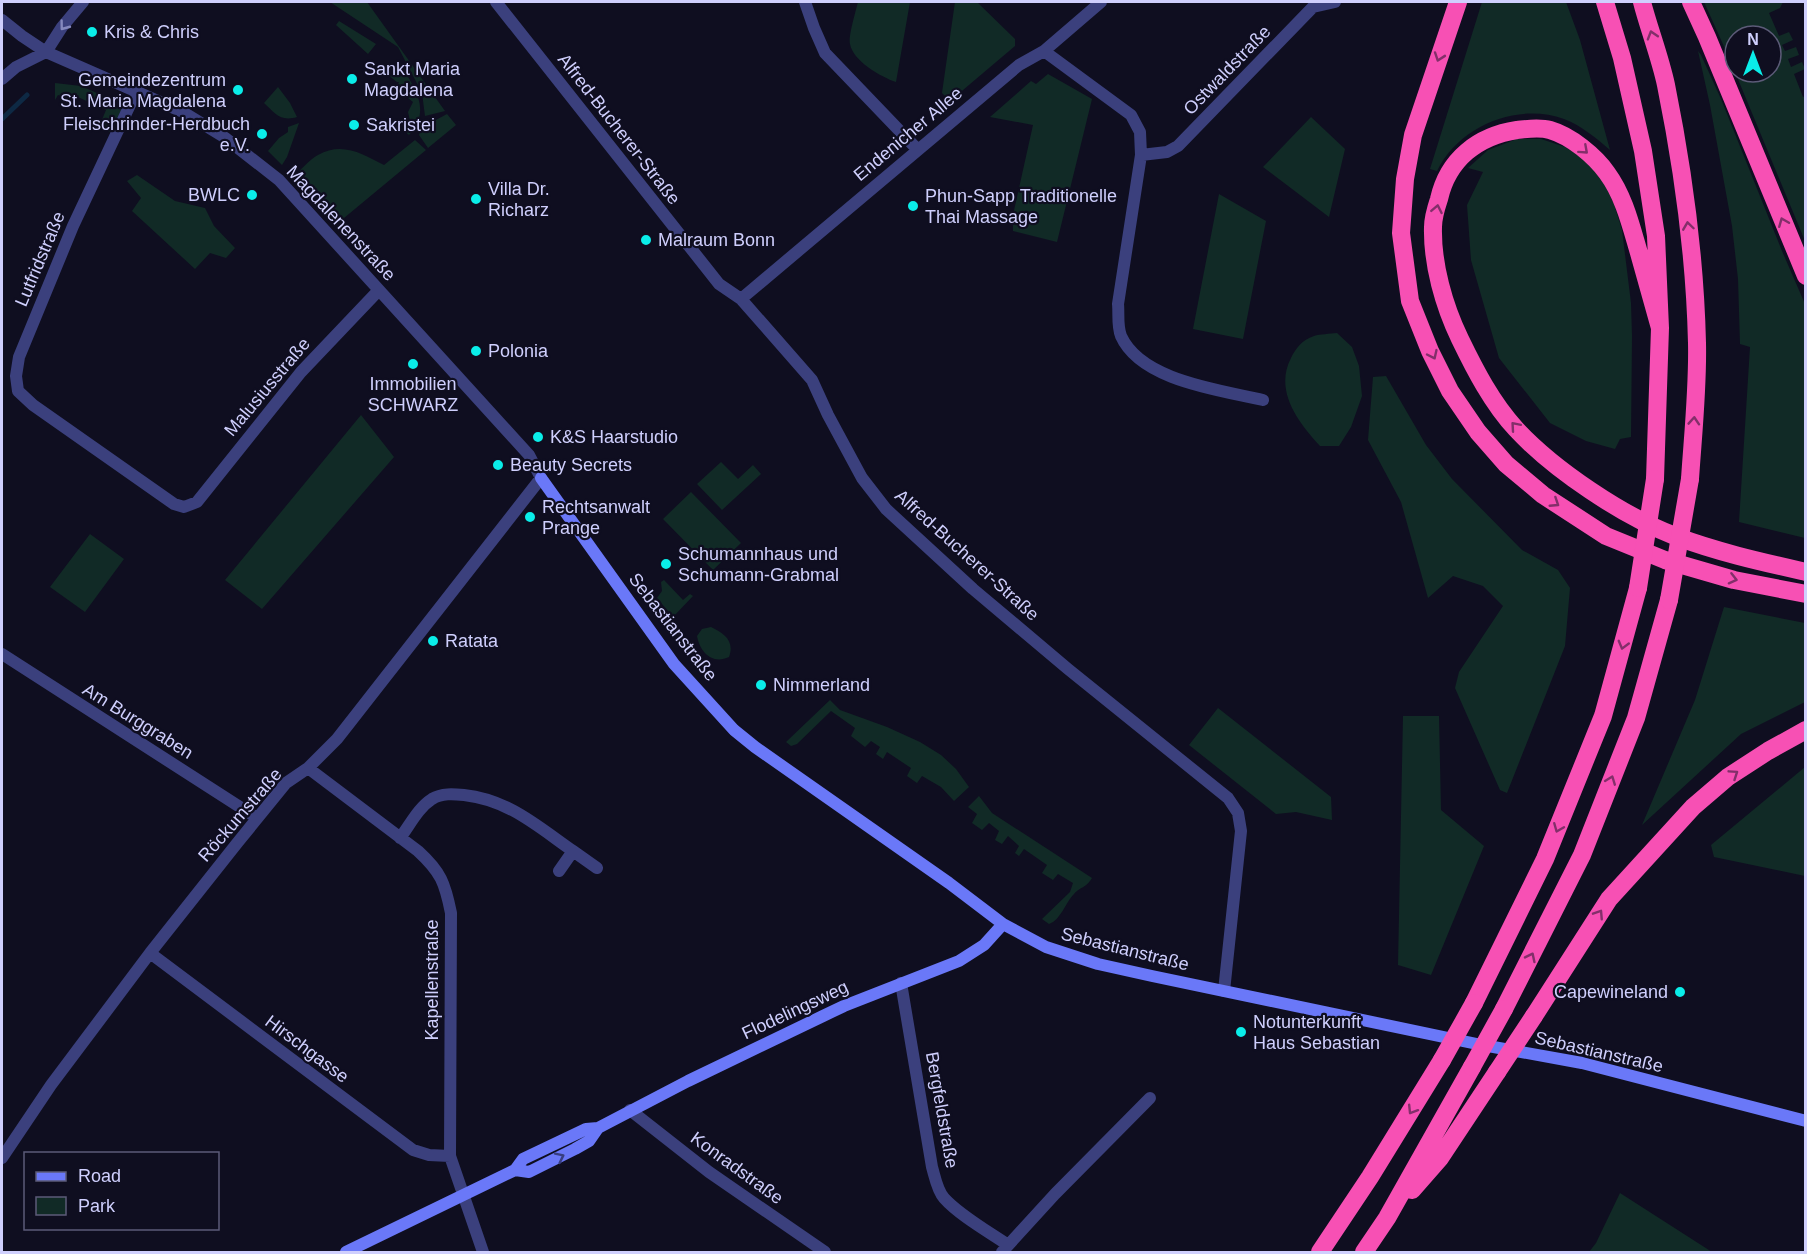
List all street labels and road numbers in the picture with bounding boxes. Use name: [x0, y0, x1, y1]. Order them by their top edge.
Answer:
street label: Ostwaldstraße: [1180, 21, 1274, 119]
street label: Alfred-Bucherer-Straße: [554, 50, 684, 208]
street label: Endenicher Allee: [850, 83, 966, 185]
street label: Magdalenenstraße: [283, 161, 399, 285]
street label: Lutfridstraße: [11, 209, 69, 309]
street label: Malusiusstraße: [220, 334, 314, 440]
street label: Alfred-Bucherer-Straße: [891, 485, 1043, 625]
street label: Sebastianstraße: [625, 569, 721, 685]
street label: Am Burggraben: [79, 679, 197, 763]
street label: Röckumstraße: [194, 764, 286, 866]
street label: Kapellenstraße: [422, 919, 442, 1041]
street label: Sebastianstraße: [1059, 923, 1191, 975]
street label: Flodelingsweg: [739, 977, 851, 1043]
street label: Hirschgasse: [261, 1011, 353, 1087]
street label: Sebastianstraße: [1533, 1028, 1665, 1076]
street label: Bergfeldstraße: [922, 1050, 962, 1170]
street label: Konradstraße: [687, 1128, 787, 1208]

